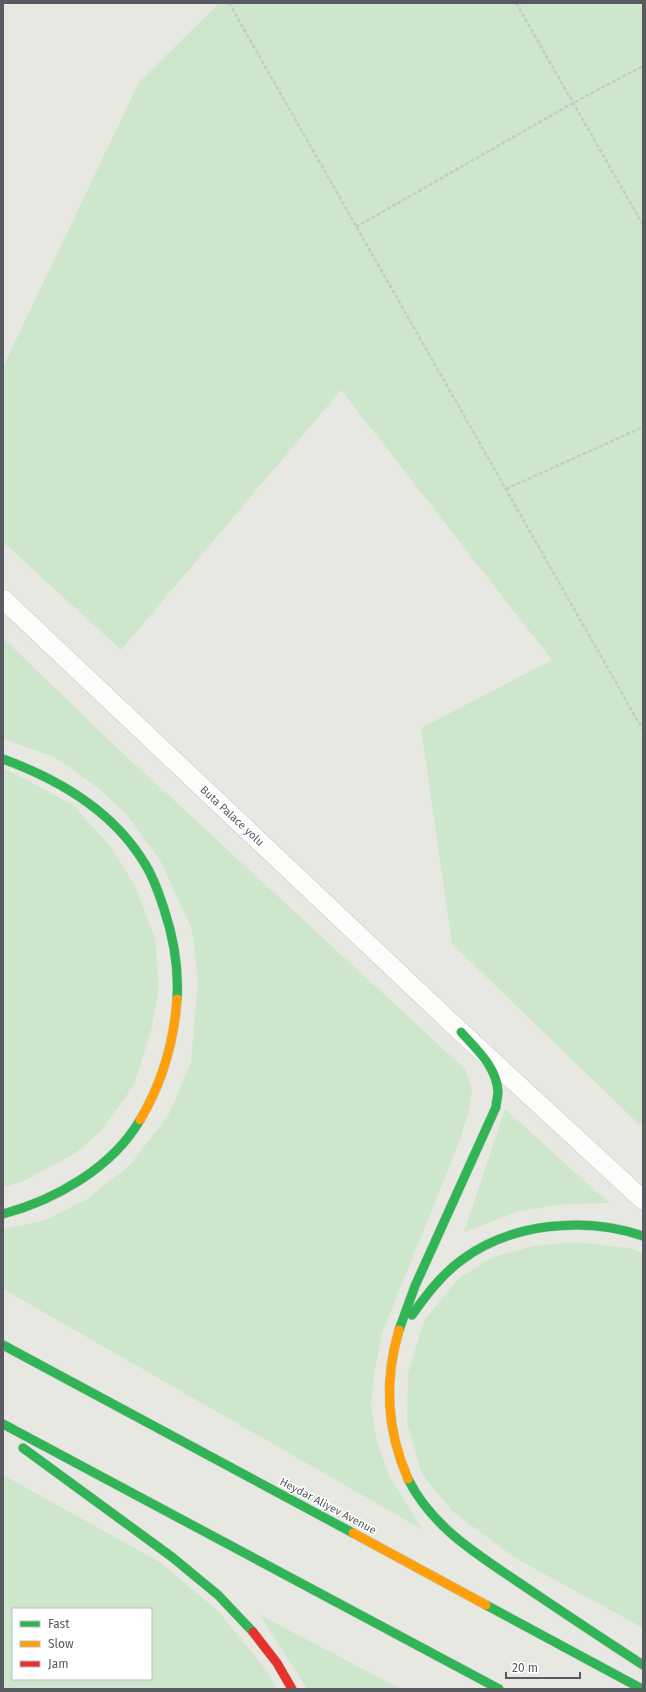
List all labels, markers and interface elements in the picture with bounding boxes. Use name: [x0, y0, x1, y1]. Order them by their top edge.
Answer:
street label: Buta Palace yolu: [198, 783, 266, 849]
street label: Heydar Aliyev Avenue: [278, 1475, 378, 1537]
legend: [12, 1608, 152, 1680]
text: Fast: [48, 1617, 70, 1631]
text: Slow: [48, 1637, 74, 1651]
scale bar: [506, 1654, 580, 1680]
text: Jam: [48, 1657, 68, 1671]
text: 20 m: [512, 1661, 538, 1675]

